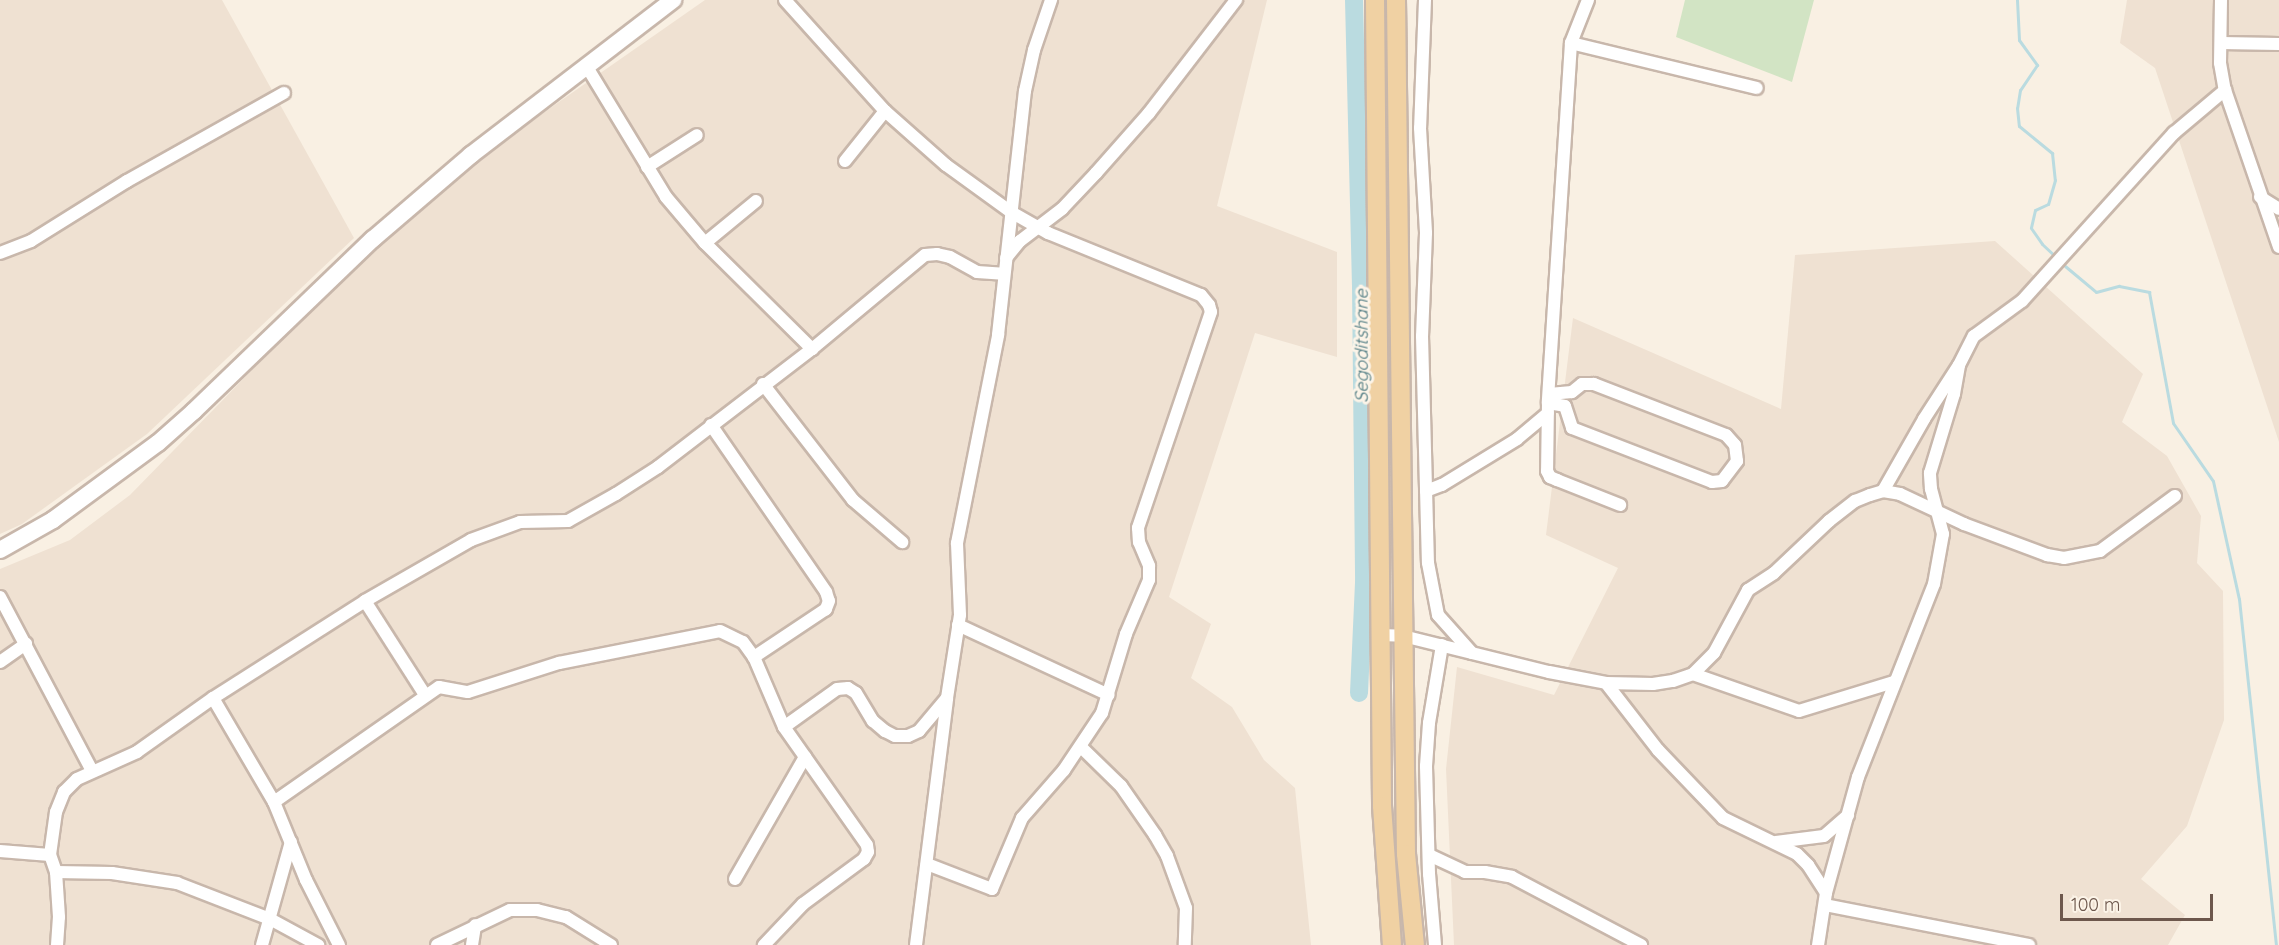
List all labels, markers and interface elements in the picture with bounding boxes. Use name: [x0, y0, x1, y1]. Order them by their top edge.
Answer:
water label: Segoditshane: [1351, 289, 1373, 403]
scale bar: [2063, 882, 2216, 920]
text: 100 m: [2071, 893, 2120, 916]

